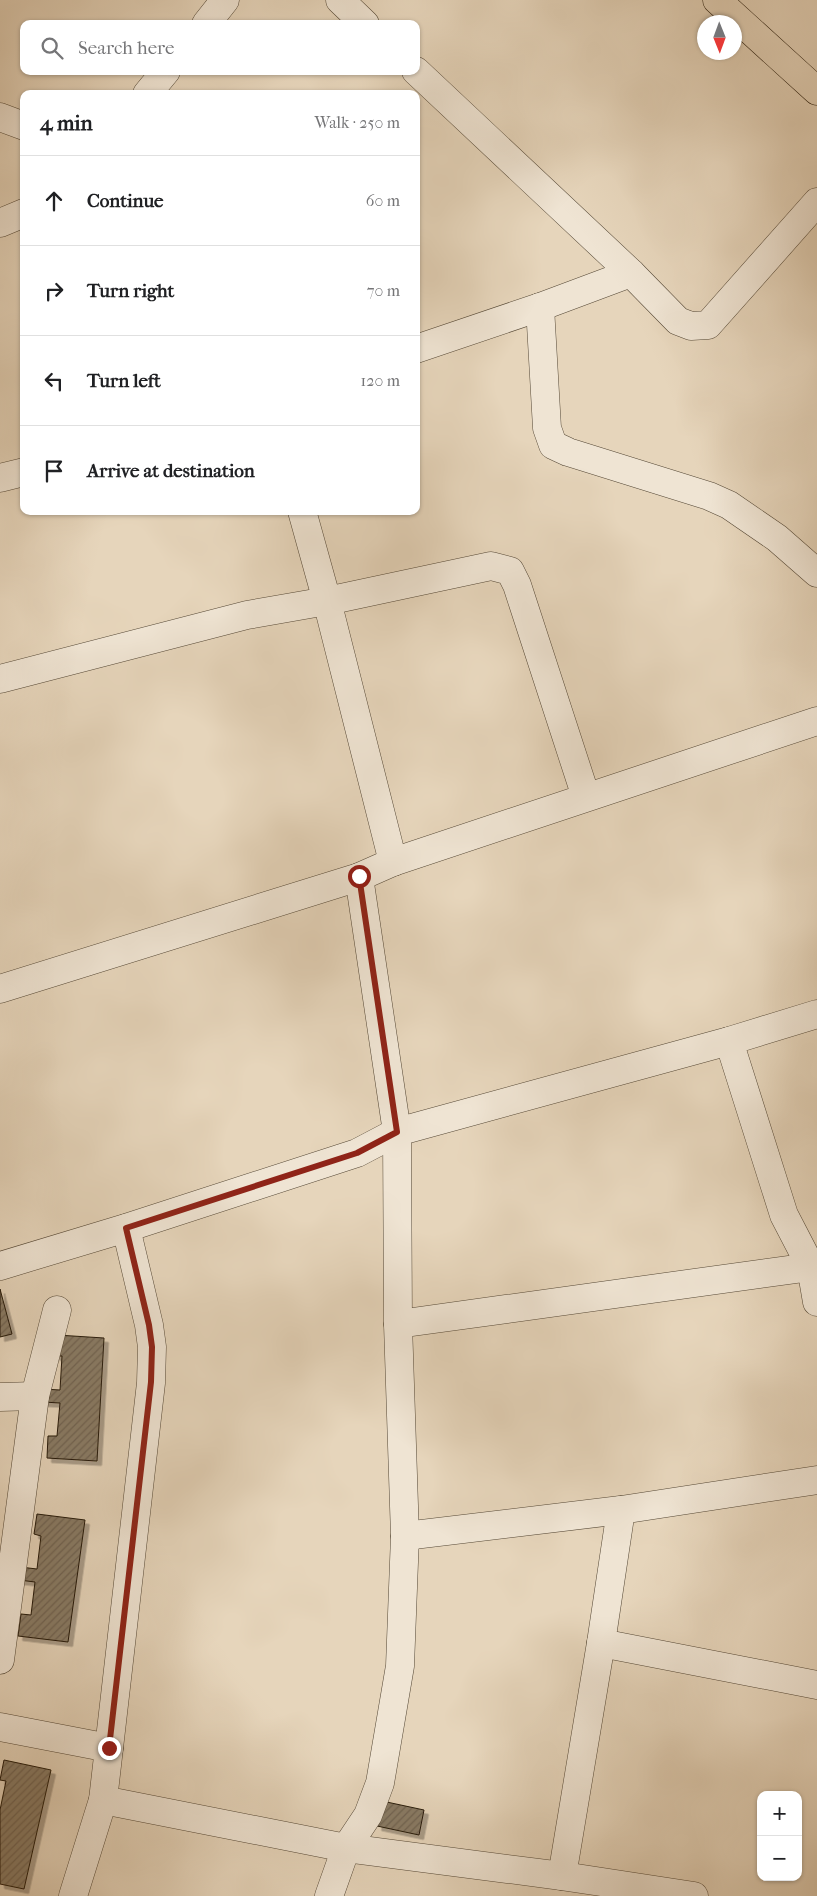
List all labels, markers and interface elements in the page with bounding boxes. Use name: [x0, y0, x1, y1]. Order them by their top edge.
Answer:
north arrow: [697, 15, 742, 60]
search box: [20, 20, 420, 75]
icon: search: [38, 34, 66, 62]
text: Search here: [78, 37, 174, 59]
text: 4 min: [40, 111, 93, 135]
text: Walk · 250 m: [315, 113, 400, 132]
icon: ahead: [40, 187, 68, 215]
text: Continue: [87, 190, 163, 212]
text: 60 m: [366, 191, 400, 210]
icon: right: [40, 277, 68, 305]
text: Turn right: [87, 280, 174, 302]
text: 70 m: [367, 281, 400, 300]
icon: left: [40, 367, 68, 395]
text: Turn left: [87, 370, 161, 392]
text: 120 m: [361, 371, 400, 390]
icon: arrive: [40, 457, 68, 485]
text: Arrive at destination: [87, 460, 255, 482]
route start: [348, 865, 371, 888]
route end: [98, 1737, 121, 1760]
map controls: [757, 1791, 802, 1881]
button: +: [757, 1791, 802, 1836]
button: −: [757, 1836, 802, 1881]

